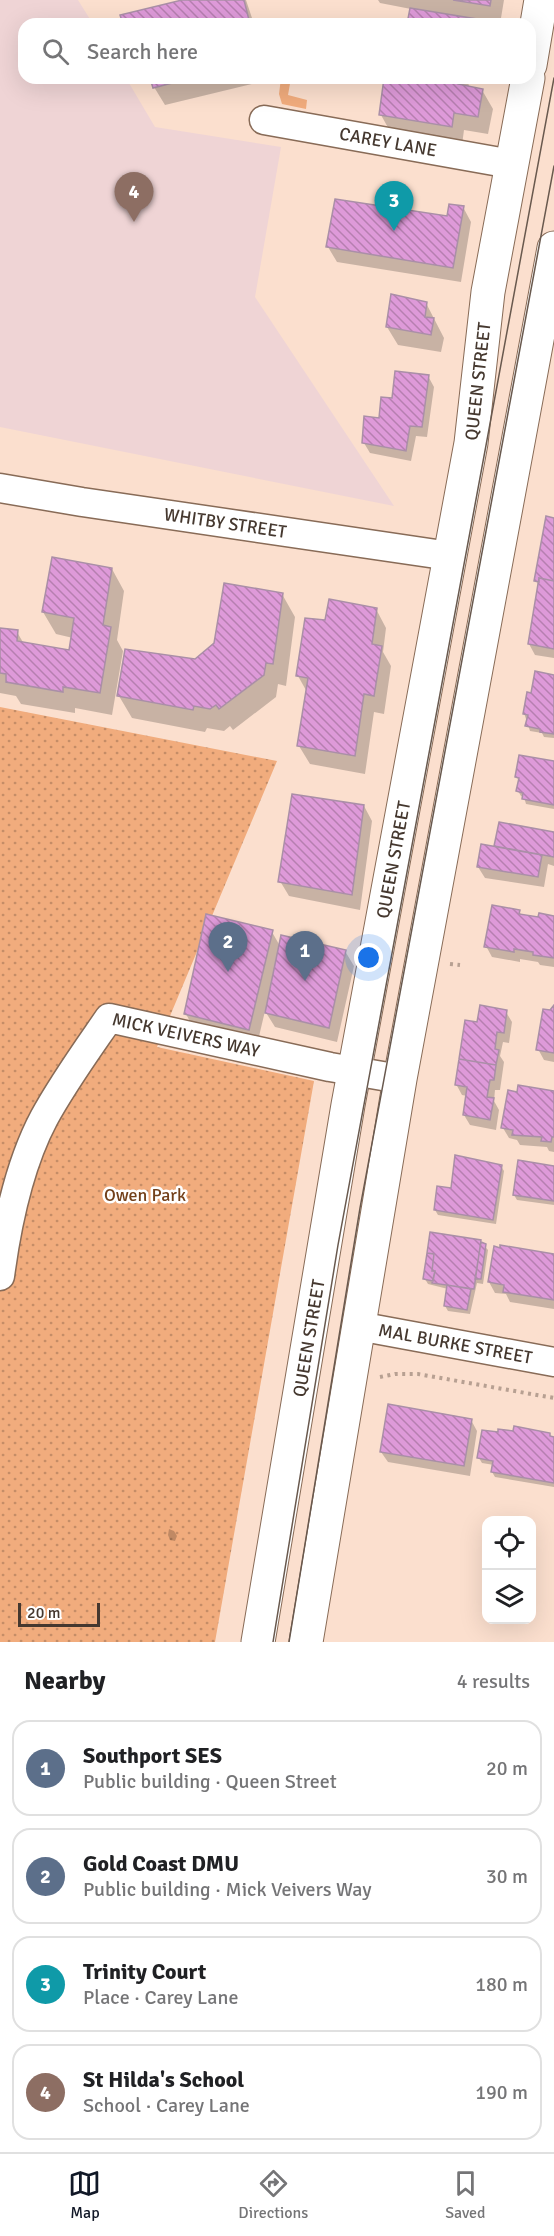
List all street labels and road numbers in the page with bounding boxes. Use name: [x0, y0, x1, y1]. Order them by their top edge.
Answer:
street label: CAREY LANE: [338, 123, 439, 162]
street label: QUEEN STREET: [460, 321, 496, 441]
street label: WHITBY STREET: [163, 503, 288, 543]
street label: QUEEN STREET: [372, 799, 415, 920]
street label: MICK VEIVERS WAY: [110, 1008, 262, 1062]
street label: QUEEN STREET: [288, 1278, 330, 1399]
street label: MAL BURKE STREET: [377, 1319, 534, 1369]

